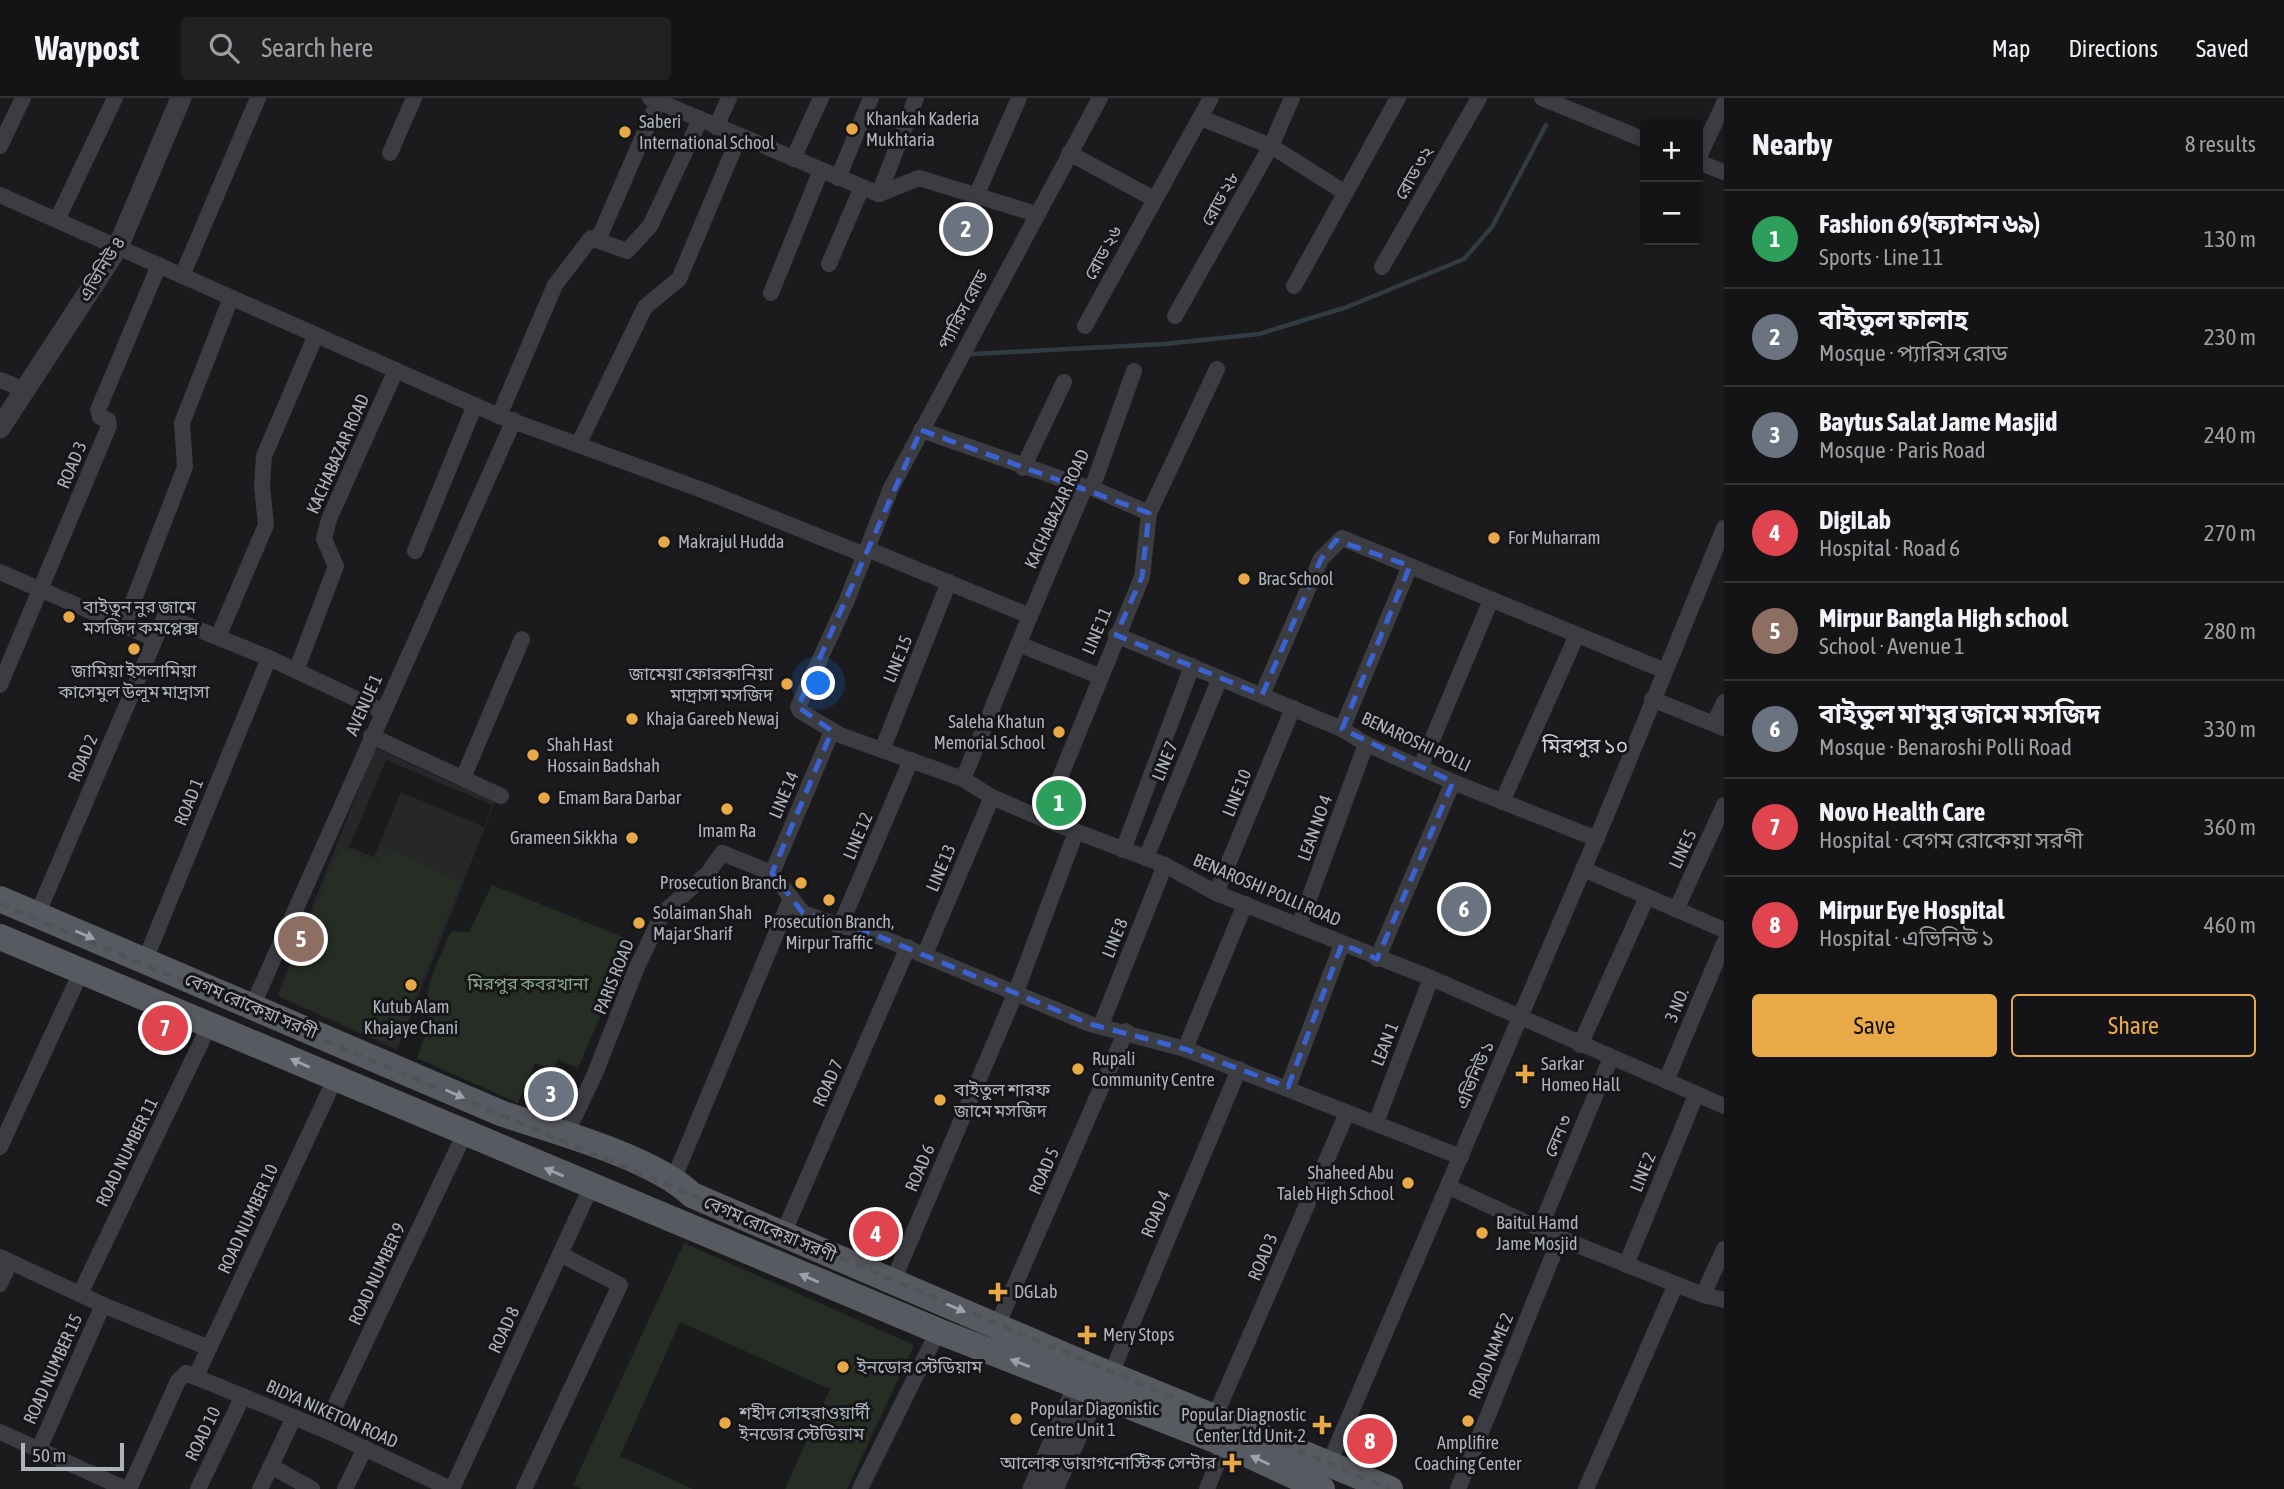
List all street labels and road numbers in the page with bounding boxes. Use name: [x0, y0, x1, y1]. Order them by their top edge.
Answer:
street label: রোড ৩২: [1390, 142, 1437, 203]
street label: রোড ২৮: [1196, 168, 1243, 229]
street label: রোড ২৬: [1079, 222, 1126, 283]
street label: এভিনিউ ৪: [74, 232, 129, 305]
street label: প্যারিস রোড: [933, 266, 992, 353]
street label: KACHABAZAR ROAD: [302, 391, 373, 517]
street label: ROAD 3: [52, 438, 91, 492]
street label: KACHABAZAR ROAD: [1020, 446, 1093, 572]
street label: LINE 11: [1077, 604, 1116, 658]
street label: LINE 15: [879, 632, 916, 686]
street label: AVENUE 1: [341, 671, 386, 739]
street label: BENAROSHI POLLI: [1358, 707, 1474, 776]
street label: ROAD 2: [63, 731, 102, 785]
street label: LINE 7: [1147, 738, 1182, 784]
street label: LINE 10: [1218, 766, 1255, 820]
street label: LINE 14: [764, 768, 803, 822]
street label: ROAD 1: [170, 775, 207, 829]
street label: LEAN NO 4: [1293, 792, 1336, 864]
street label: LINE 12: [838, 809, 877, 863]
street label: LINE 5: [1664, 826, 1701, 872]
street label: LINE 13: [921, 841, 960, 895]
street label: BENAROSHI POLLI ROAD: [1190, 849, 1344, 930]
street label: LINE 8: [1097, 915, 1132, 961]
street label: PARIS ROAD: [589, 936, 638, 1017]
street label: বেগম রোকেয়া সরণী: [182, 968, 321, 1043]
street label: 3 NO.: [1660, 985, 1693, 1025]
street label: LEAN 1: [1367, 1019, 1402, 1069]
street label: এভিনিউ ১: [1451, 1037, 1498, 1112]
street label: ROAD 7: [808, 1056, 847, 1110]
street label: ROAD NUMBER 11: [91, 1094, 162, 1210]
street label: লেন ৩: [1539, 1111, 1576, 1160]
street label: ROAD 6: [900, 1141, 939, 1195]
street label: ROAD 5: [1024, 1144, 1063, 1198]
street label: LINE 2: [1625, 1149, 1660, 1195]
street label: ROAD NUMBER 10: [213, 1161, 282, 1277]
street label: ROAD 4: [1136, 1187, 1175, 1241]
street label: বেগম রোকেয়া সরণী: [701, 1191, 840, 1266]
street label: ROAD NUMBER 9: [344, 1219, 409, 1328]
street label: ROAD 3: [1243, 1230, 1282, 1284]
street label: ROAD 8: [484, 1303, 523, 1357]
street label: ROAD NUMBER 15: [19, 1310, 86, 1427]
street label: ROAD NAME 2: [1464, 1310, 1517, 1402]
street label: BIDYA NIKETON ROAD: [263, 1375, 401, 1452]
street label: ROAD 10: [180, 1403, 225, 1464]

